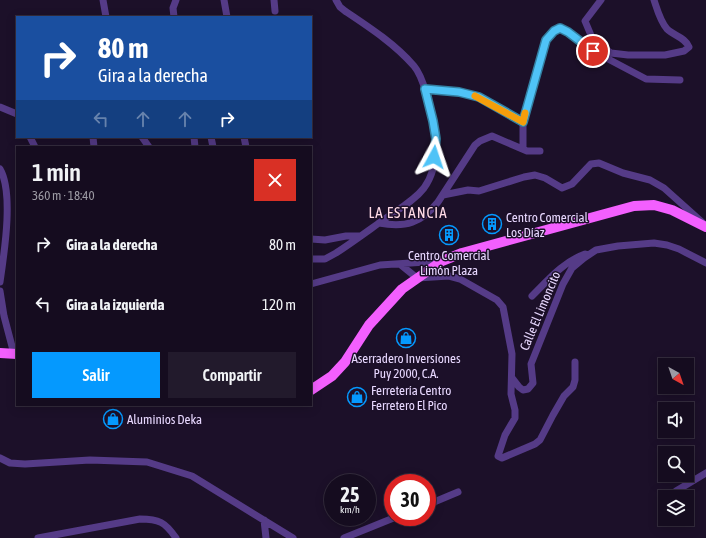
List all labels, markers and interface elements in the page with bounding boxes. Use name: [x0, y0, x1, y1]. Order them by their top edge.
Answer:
icon: right: [32, 32, 84, 84]
text: 80 m: [98, 32, 148, 64]
pin: [576, 34, 610, 68]
icon: arrive: [582, 40, 604, 62]
text: Gira a la derecha: [98, 65, 208, 86]
icon: left: [90, 108, 112, 130]
icon: ahead: [132, 108, 154, 130]
icon: ahead: [174, 108, 196, 130]
icon: right: [216, 108, 238, 130]
position arrow: [413, 136, 455, 178]
text: 1 min: [32, 159, 81, 186]
button: close: [254, 159, 296, 201]
text: 360 m · 18:40: [32, 188, 95, 203]
district label: LA ESTANCIA: [368, 204, 448, 221]
place label: Centro Comercial Los Díaz: [506, 210, 588, 240]
building icon: Centro Comercial Los Díaz: [481, 213, 503, 235]
building icon: Centro Comercial Limón Plaza: [438, 224, 460, 246]
icon: right: [32, 233, 54, 255]
text: Gira a la derecha: [66, 236, 157, 253]
text: 80 m: [269, 236, 296, 253]
place label: Centro Comercial Limón Plaza: [408, 248, 490, 278]
street label: Calle El Limoncito: [517, 269, 563, 353]
icon: left: [32, 293, 54, 315]
text: Gira a la izquierda: [66, 296, 164, 313]
text: 120 m: [262, 296, 296, 313]
shop icon: Aserradero Inversiones Puy 2000, C.A.: [395, 327, 417, 349]
place label: Aserradero Inversiones Puy 2000, C.A.: [351, 351, 461, 381]
button: Salir: [32, 352, 160, 398]
button: Compartir: [168, 352, 296, 398]
north arrow: [658, 358, 694, 394]
map controls: [658, 358, 694, 526]
place label: Ferretería Centro Ferretero El Pico: [371, 383, 451, 413]
shop icon: Ferretería Centro Ferretero El Pico: [346, 386, 368, 408]
button: sound: [658, 402, 694, 438]
shop icon: Aluminios Deka: [102, 408, 124, 430]
place label: Aluminios Deka: [127, 412, 202, 427]
button: search: [658, 446, 694, 482]
speed limit sign: 30: [384, 474, 436, 526]
text: 25: [341, 483, 359, 506]
button: layers: [658, 490, 694, 526]
text: km/h: [340, 504, 360, 515]

